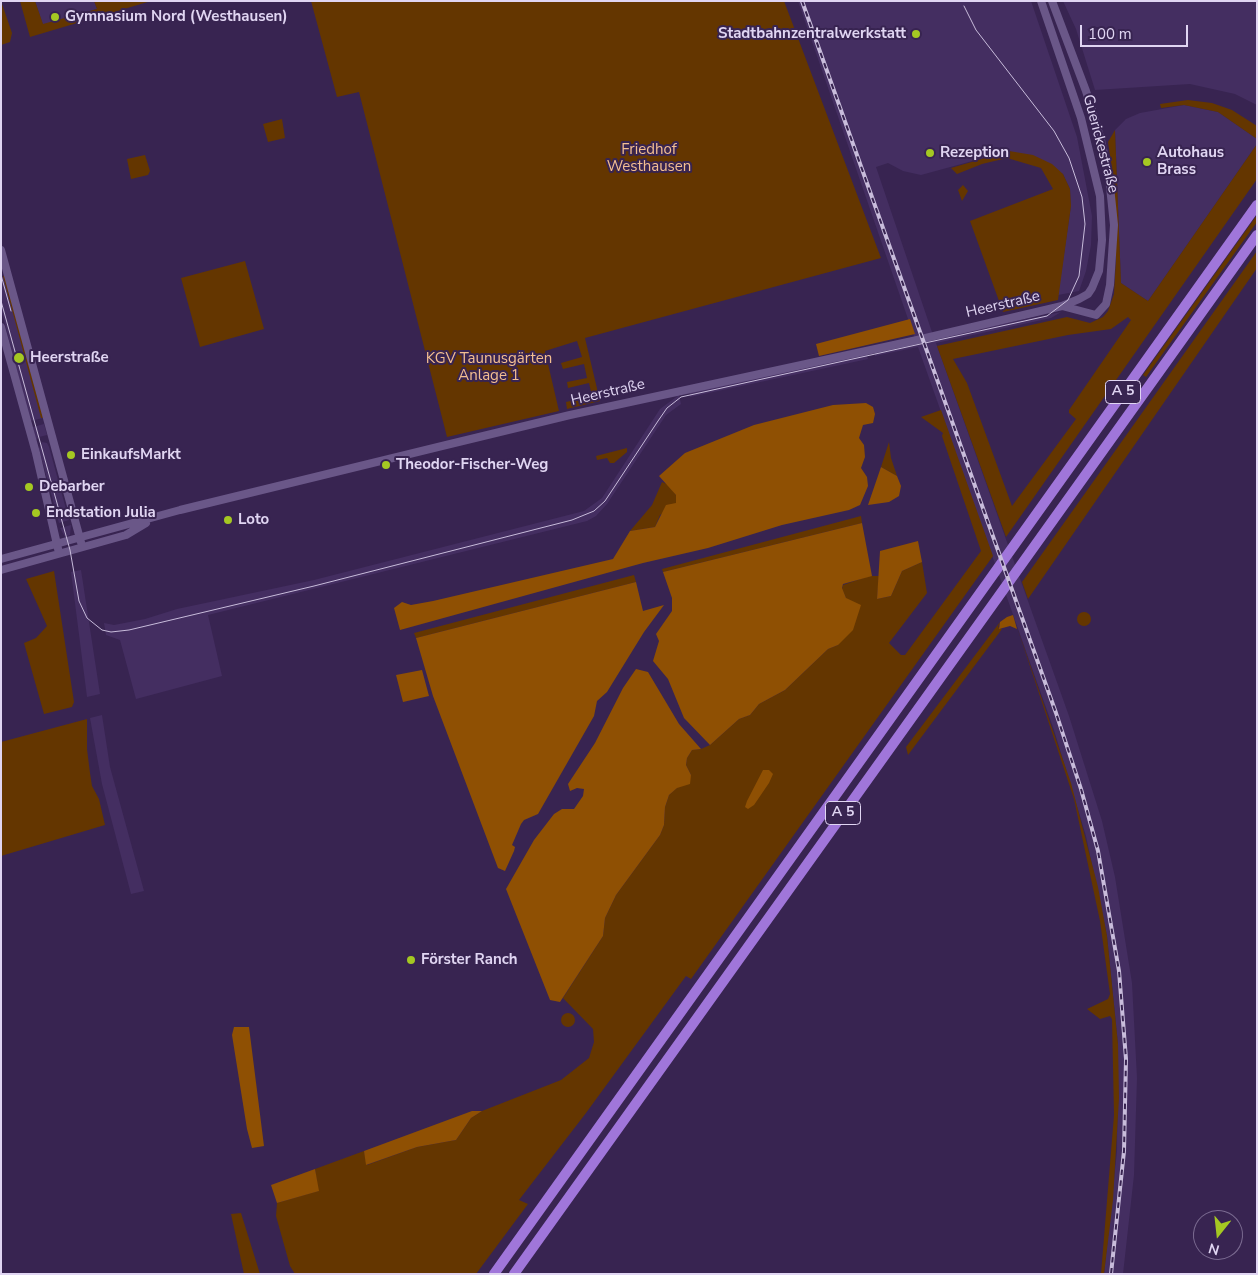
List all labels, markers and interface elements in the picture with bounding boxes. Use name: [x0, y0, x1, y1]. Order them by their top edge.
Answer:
place label: Gymnasium Nord (Westhausen): [65, 8, 288, 26]
marker: Gymnasium Nord (Westhausen): [49, 11, 61, 23]
scale bar: [1083, 15, 1190, 47]
text: 100 m: [1088, 24, 1132, 44]
place label: Stadtbahnzentralwerkstatt: [718, 25, 906, 43]
marker: Stadtbahnzentralwerkstatt: [910, 28, 922, 40]
street label: Guerickestraße: [1078, 93, 1122, 195]
park label: Friedhof Westhausen: [607, 141, 691, 176]
place label: Rezeption: [940, 144, 1009, 162]
place label: Autohaus Brass: [1157, 144, 1224, 179]
marker: Rezeption: [924, 147, 936, 159]
marker: Autohaus Brass: [1141, 156, 1153, 168]
street label: Heerstraße: [964, 288, 1042, 322]
place label: Heerstraße: [30, 349, 109, 367]
park label: KGV Taunusgärten Anlage 1: [426, 350, 552, 385]
marker: Heerstraße: [12, 351, 26, 365]
street label: Heerstraße: [569, 376, 647, 410]
road number: A 5: [1106, 381, 1140, 404]
place label: EinkaufsMarkt: [81, 446, 181, 464]
marker: EinkaufsMarkt: [65, 449, 77, 461]
place label: Theodor-Fischer-Weg: [396, 456, 548, 474]
marker: Theodor-Fischer-Weg: [380, 459, 392, 471]
place label: Debarber: [39, 478, 105, 496]
marker: Debarber: [23, 481, 35, 493]
place label: Endstation Julia: [46, 504, 156, 522]
marker: Endstation Julia: [30, 507, 42, 519]
place label: Loto: [238, 511, 269, 529]
marker: Loto: [222, 514, 234, 526]
road number: A 5: [826, 801, 860, 824]
place label: Förster Ranch: [421, 951, 518, 969]
marker: Förster Ranch: [405, 954, 417, 966]
north arrow: [1193, 1210, 1243, 1260]
text: N: [1206, 1238, 1222, 1260]

